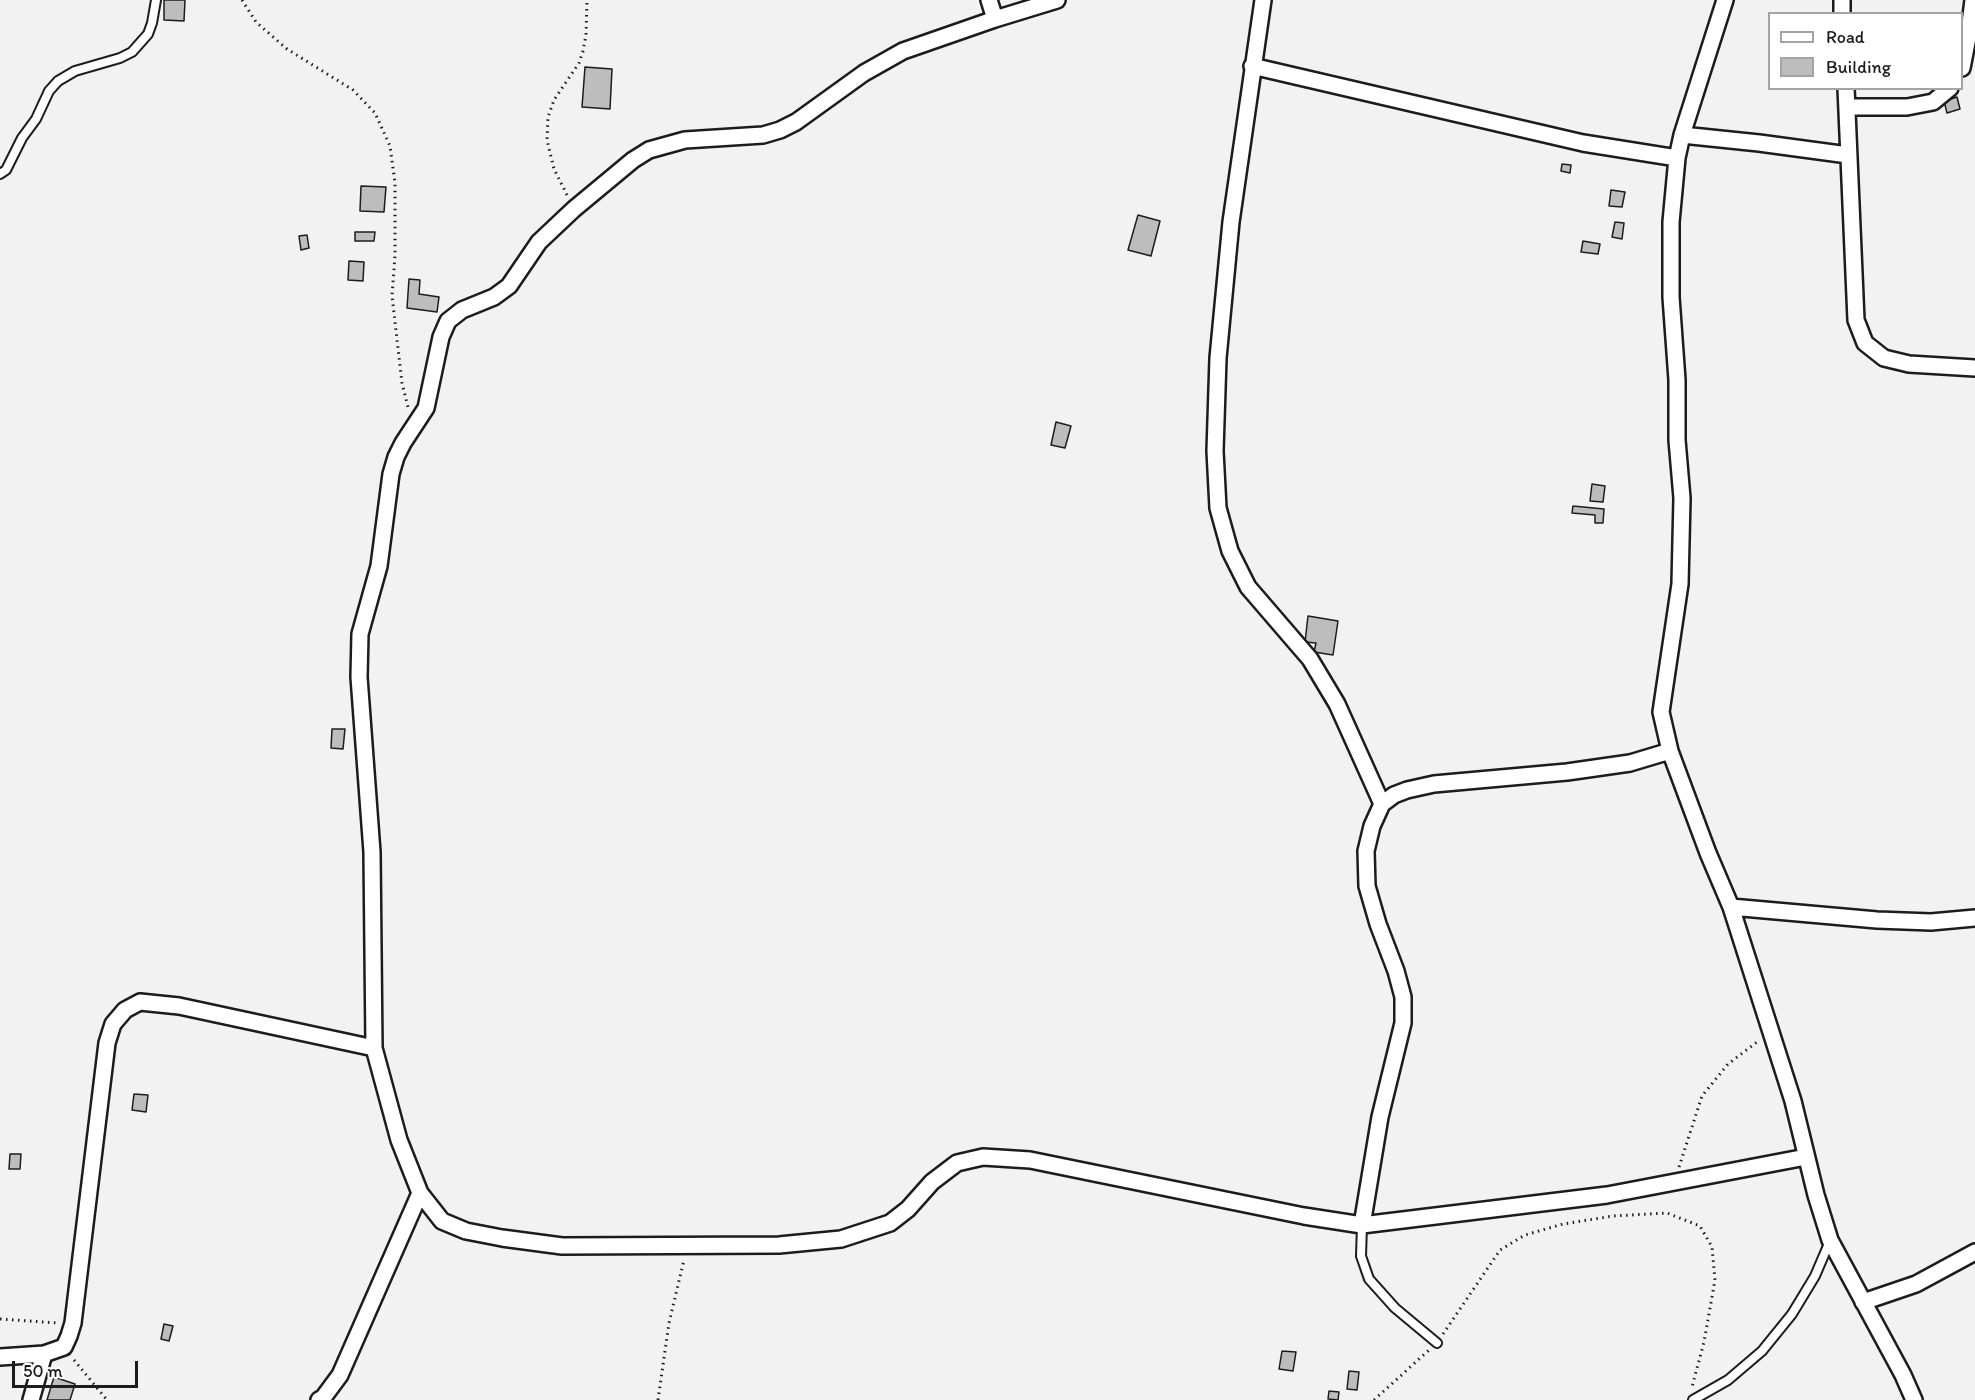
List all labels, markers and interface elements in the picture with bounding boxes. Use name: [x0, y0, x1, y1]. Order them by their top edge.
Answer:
legend: [1768, 12, 1963, 90]
text: Road: [1826, 26, 1865, 48]
text: Building: [1826, 56, 1891, 78]
scale bar: [15, 1349, 141, 1387]
text: 50 m: [23, 1360, 63, 1382]

